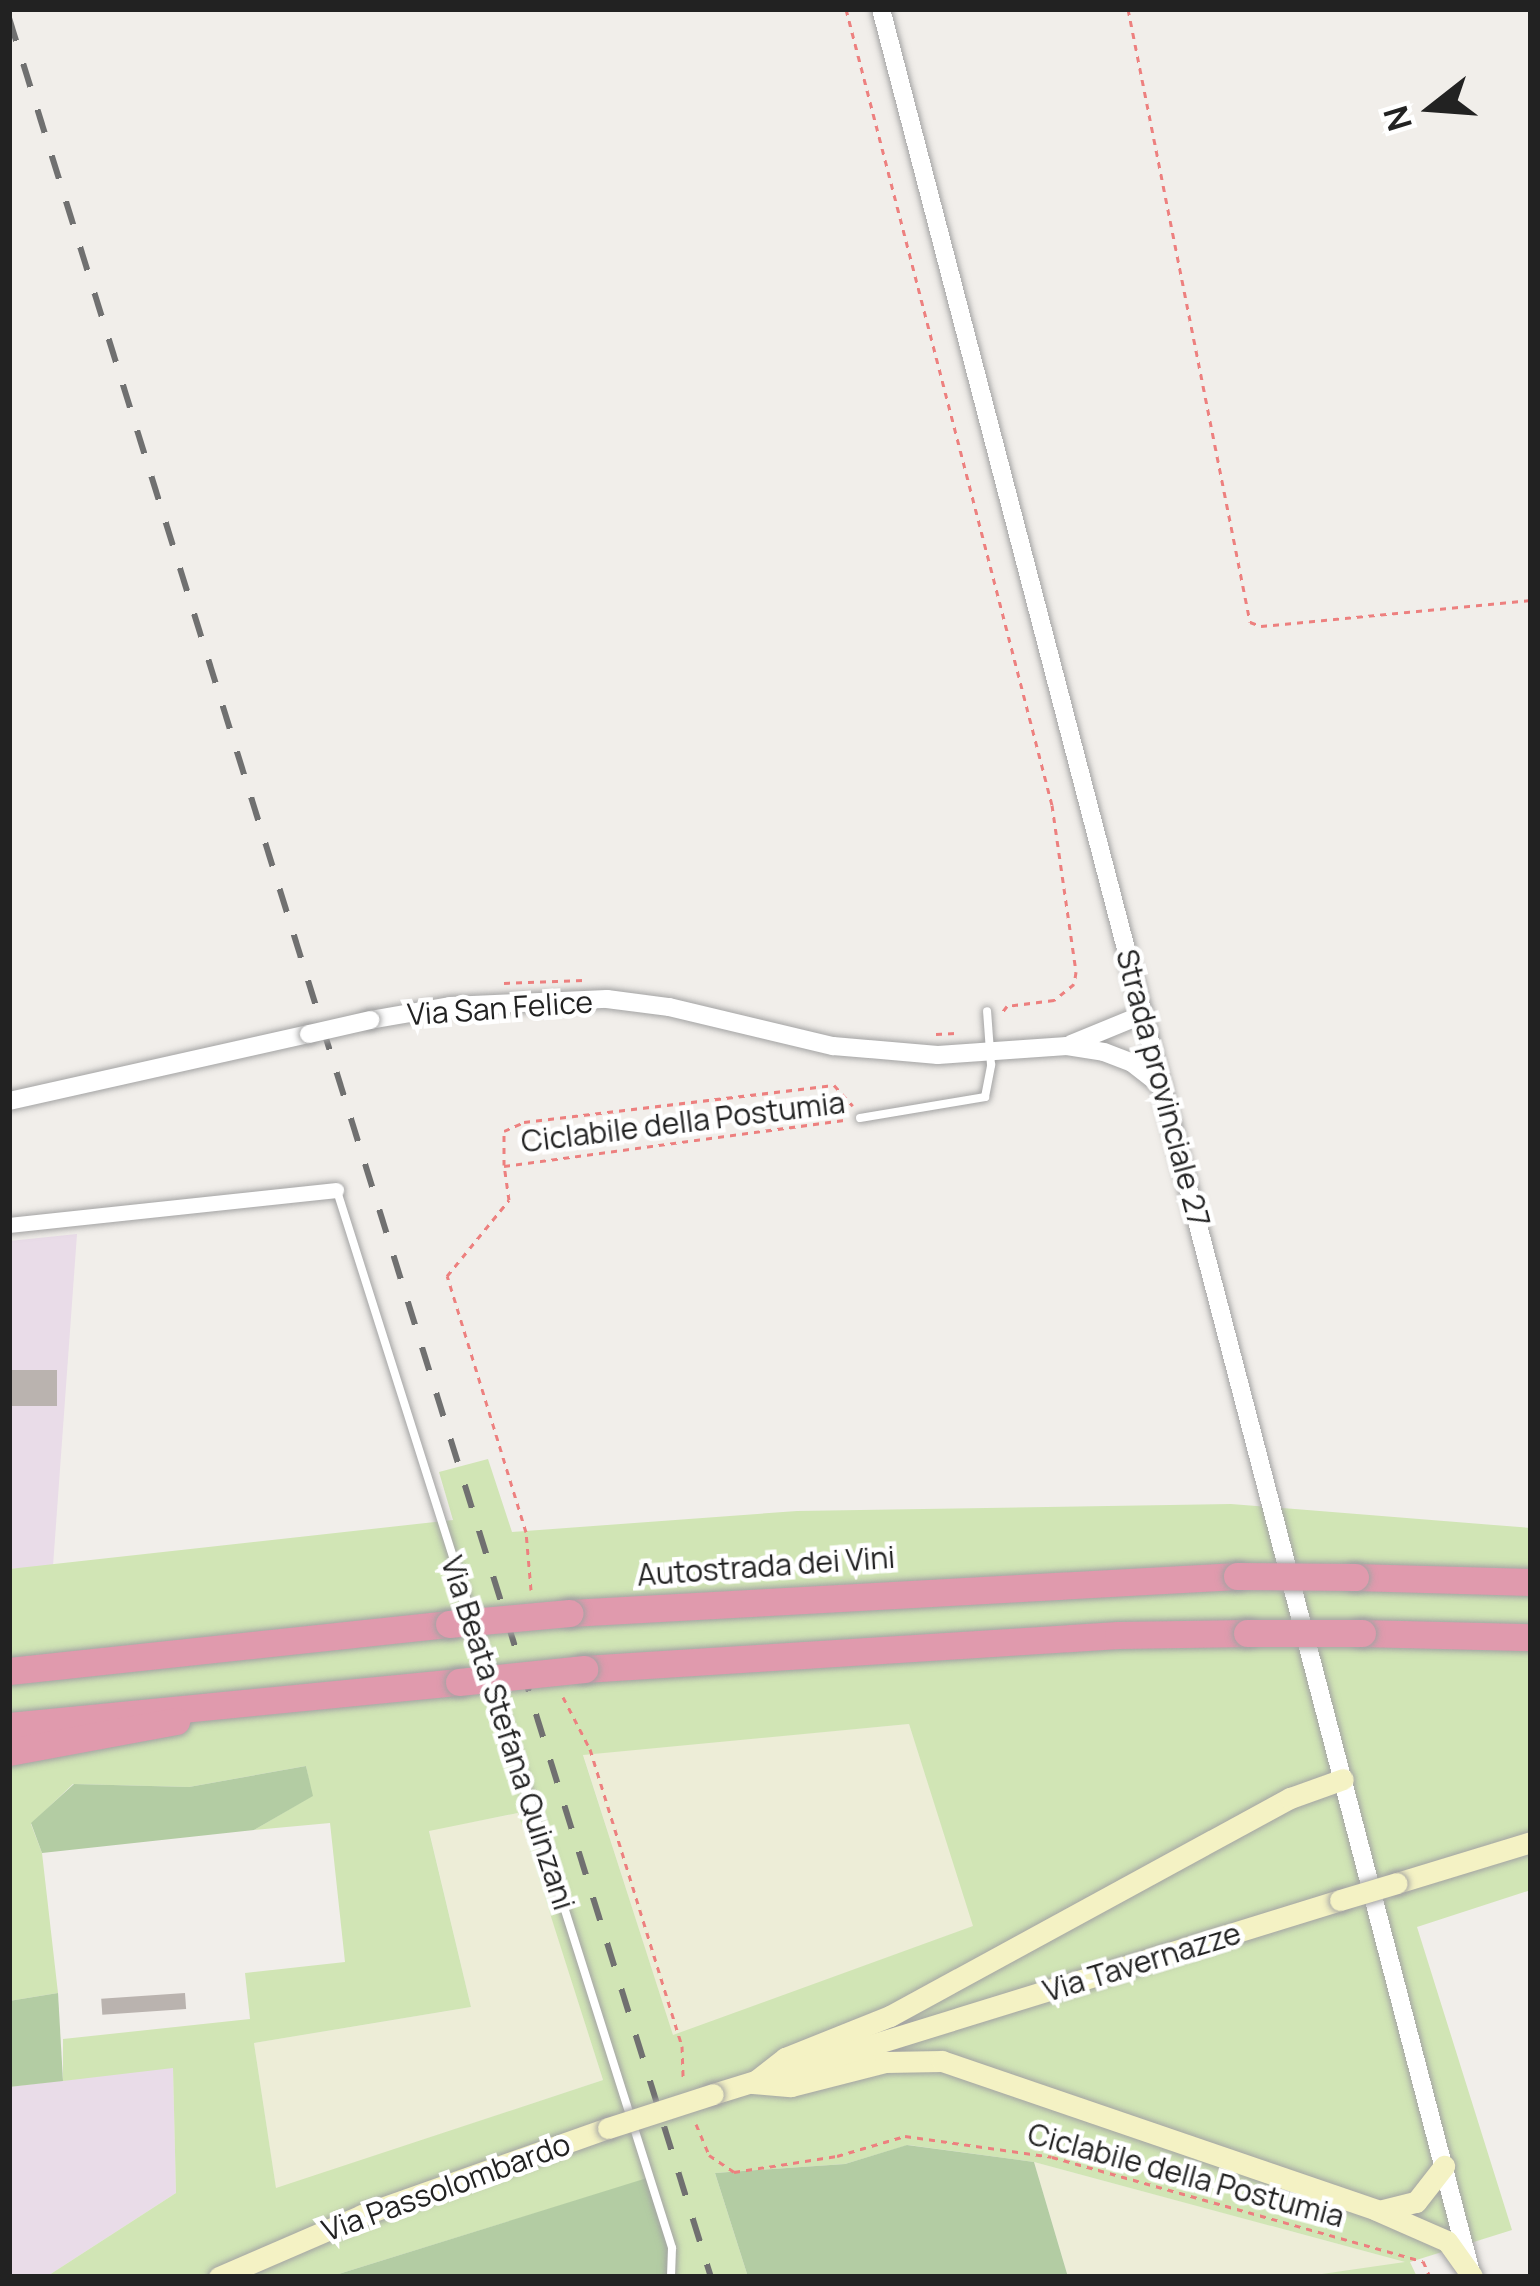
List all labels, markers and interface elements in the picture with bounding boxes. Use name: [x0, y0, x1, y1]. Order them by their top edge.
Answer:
north arrow: [1372, 48, 1492, 168]
text: N: [1372, 101, 1422, 137]
street label: Strada provinciale 27: [1109, 945, 1217, 1231]
street label: Via San Felice: [406, 984, 594, 1032]
street label: Ciclabile della Postumia: [519, 1084, 847, 1160]
street label: Autostrada dei Vini: [636, 1539, 896, 1593]
street label: Via Beata Stefana Quinzani: [434, 1552, 582, 1914]
street label: Via Tavernazze: [1039, 1915, 1245, 2009]
street label: Ciclabile della Postumia: [1024, 2115, 1348, 2235]
street label: Via Passolombardo: [317, 2125, 575, 2249]

